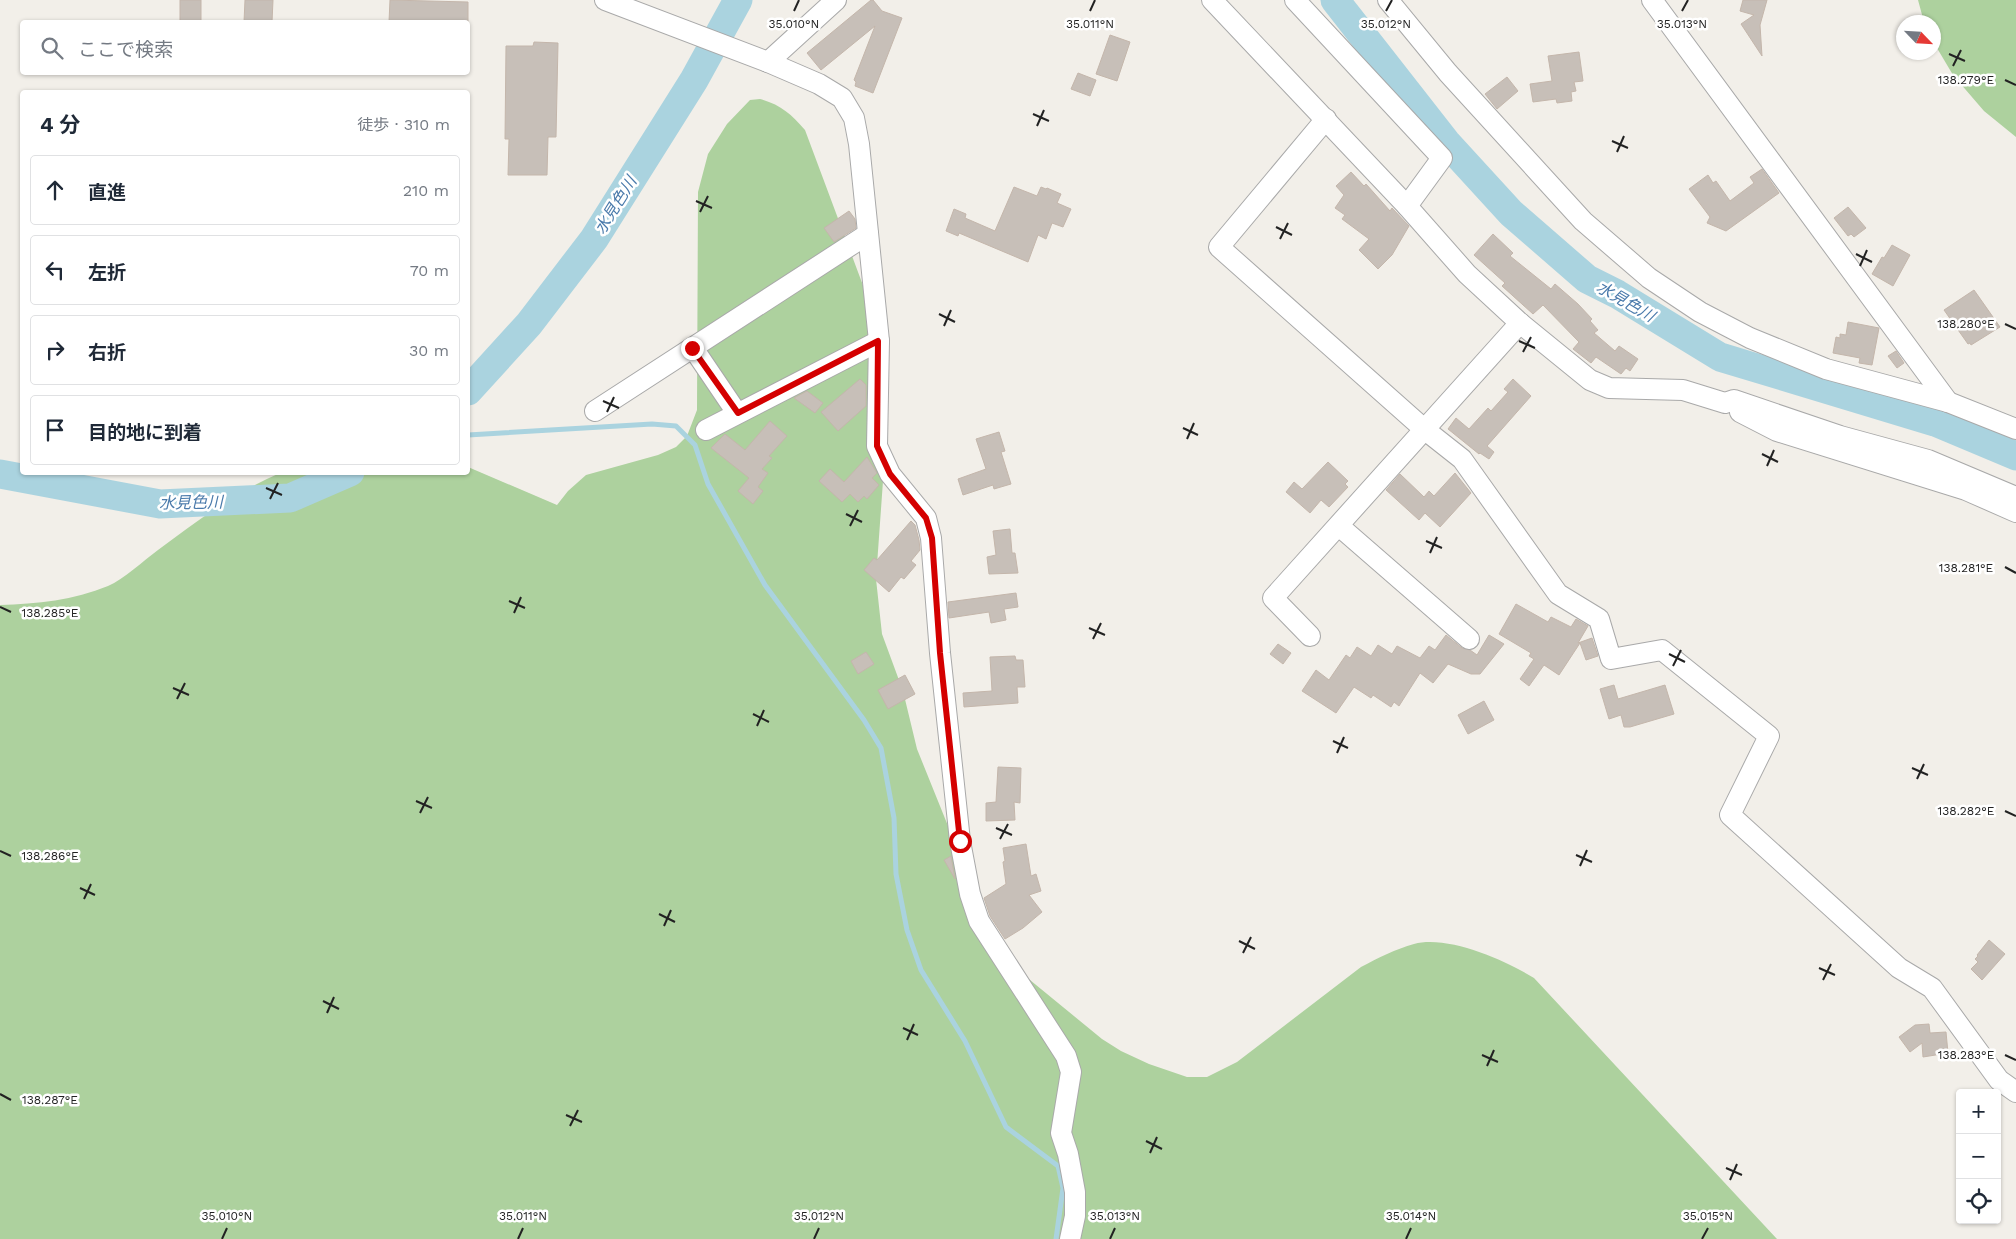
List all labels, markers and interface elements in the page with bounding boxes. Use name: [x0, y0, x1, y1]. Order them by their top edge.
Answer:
north arrow: [1896, 15, 1941, 60]
text: 35.010°N: [769, 17, 819, 31]
text: 35.011°N: [1066, 17, 1114, 31]
text: 35.012°N: [1361, 17, 1411, 31]
text: 35.013°N: [1657, 17, 1707, 31]
search box: [20, 20, 470, 75]
icon: search: [38, 34, 66, 62]
text: ここで検索: [78, 38, 173, 61]
text: 138.279°E: [1938, 73, 1995, 87]
text: 4 分: [40, 112, 81, 137]
text: 徒歩 · 310 m: [357, 115, 450, 134]
water label: 水見色川: [590, 171, 641, 237]
icon: ahead: [41, 176, 69, 204]
text: 直進: [88, 181, 126, 204]
text: 210 m: [403, 181, 449, 200]
icon: left: [41, 256, 69, 284]
text: 左折: [88, 261, 126, 284]
text: 70 m: [410, 261, 449, 280]
water label: 水見色川: [1593, 277, 1660, 327]
text: 138.280°E: [1937, 317, 1995, 331]
icon: right: [41, 336, 69, 364]
route end: [681, 337, 704, 360]
text: 右折: [88, 341, 126, 364]
text: 30 m: [409, 341, 449, 360]
icon: arrive: [41, 416, 69, 444]
text: 目的地に到着: [88, 421, 202, 444]
water label: 水見色川: [159, 492, 225, 513]
text: 138.281°E: [1939, 561, 1994, 575]
text: 138.285°E: [22, 606, 79, 620]
text: 138.282°E: [1938, 804, 1995, 818]
route start: [949, 830, 972, 853]
text: 138.286°E: [21, 849, 79, 863]
text: 138.283°E: [1938, 1048, 1995, 1062]
map controls: [1956, 1089, 2001, 1224]
button: +: [1956, 1089, 2001, 1134]
text: 138.287°E: [22, 1093, 78, 1107]
button: −: [1956, 1134, 2001, 1179]
button: locate: [1956, 1179, 2001, 1224]
text: 35.010°N: [202, 1209, 252, 1223]
text: 35.011°N: [499, 1209, 547, 1223]
text: 35.012°N: [794, 1209, 844, 1223]
text: 35.013°N: [1090, 1209, 1140, 1223]
text: 35.014°N: [1386, 1209, 1436, 1223]
text: 35.015°N: [1683, 1209, 1733, 1223]

